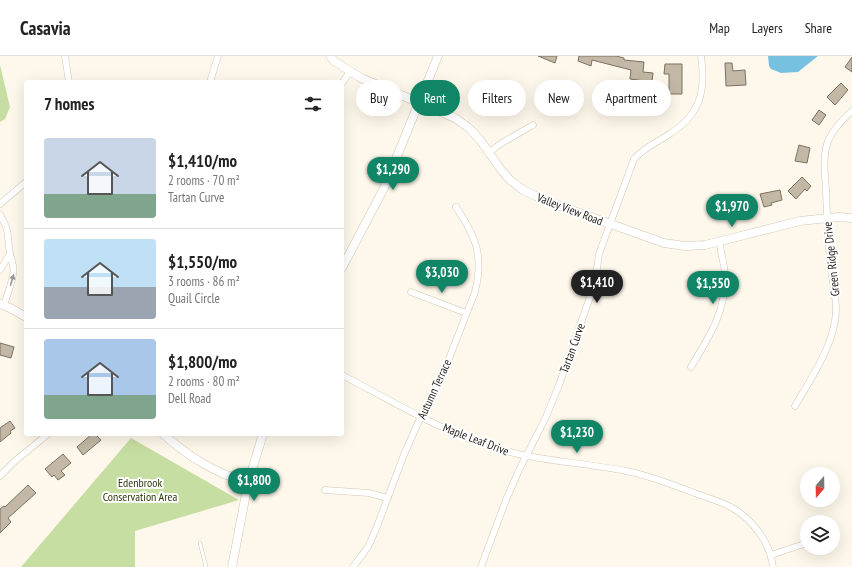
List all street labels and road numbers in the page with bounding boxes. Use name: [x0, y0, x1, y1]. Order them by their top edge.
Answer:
street label: Valley View Road: [534, 189, 605, 228]
street label: Green Ridge Drive: [820, 221, 842, 297]
street label: Tartan Curve: [556, 321, 588, 375]
street label: Autumn Terrace: [414, 357, 454, 421]
street label: Maple Leaf Drive: [441, 420, 511, 458]

